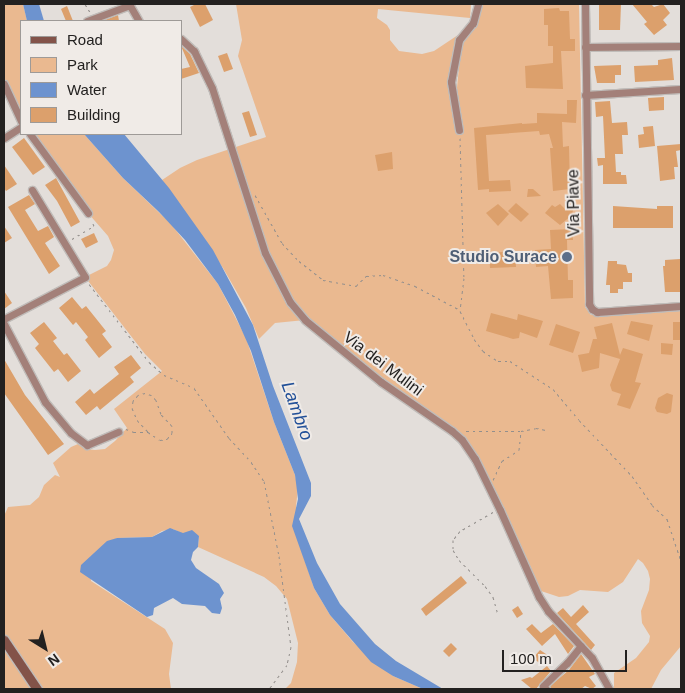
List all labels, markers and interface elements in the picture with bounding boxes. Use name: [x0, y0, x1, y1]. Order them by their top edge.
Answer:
legend: [20, 20, 182, 135]
text: Road: [67, 31, 103, 48]
text: Park: [67, 56, 98, 73]
text: Water: [67, 81, 106, 98]
text: Building: [67, 106, 120, 123]
street label: Via Piave: [564, 169, 584, 237]
place label: Studio Surace: [449, 247, 557, 267]
marker: Studio Surace: [561, 251, 573, 263]
street label: Via dei Mulini: [339, 328, 427, 400]
water label: Lambro: [276, 379, 318, 443]
north arrow: [20, 623, 70, 673]
scale bar: [505, 640, 630, 672]
text: 100 m: [510, 650, 552, 667]
text: N: [45, 651, 63, 670]

